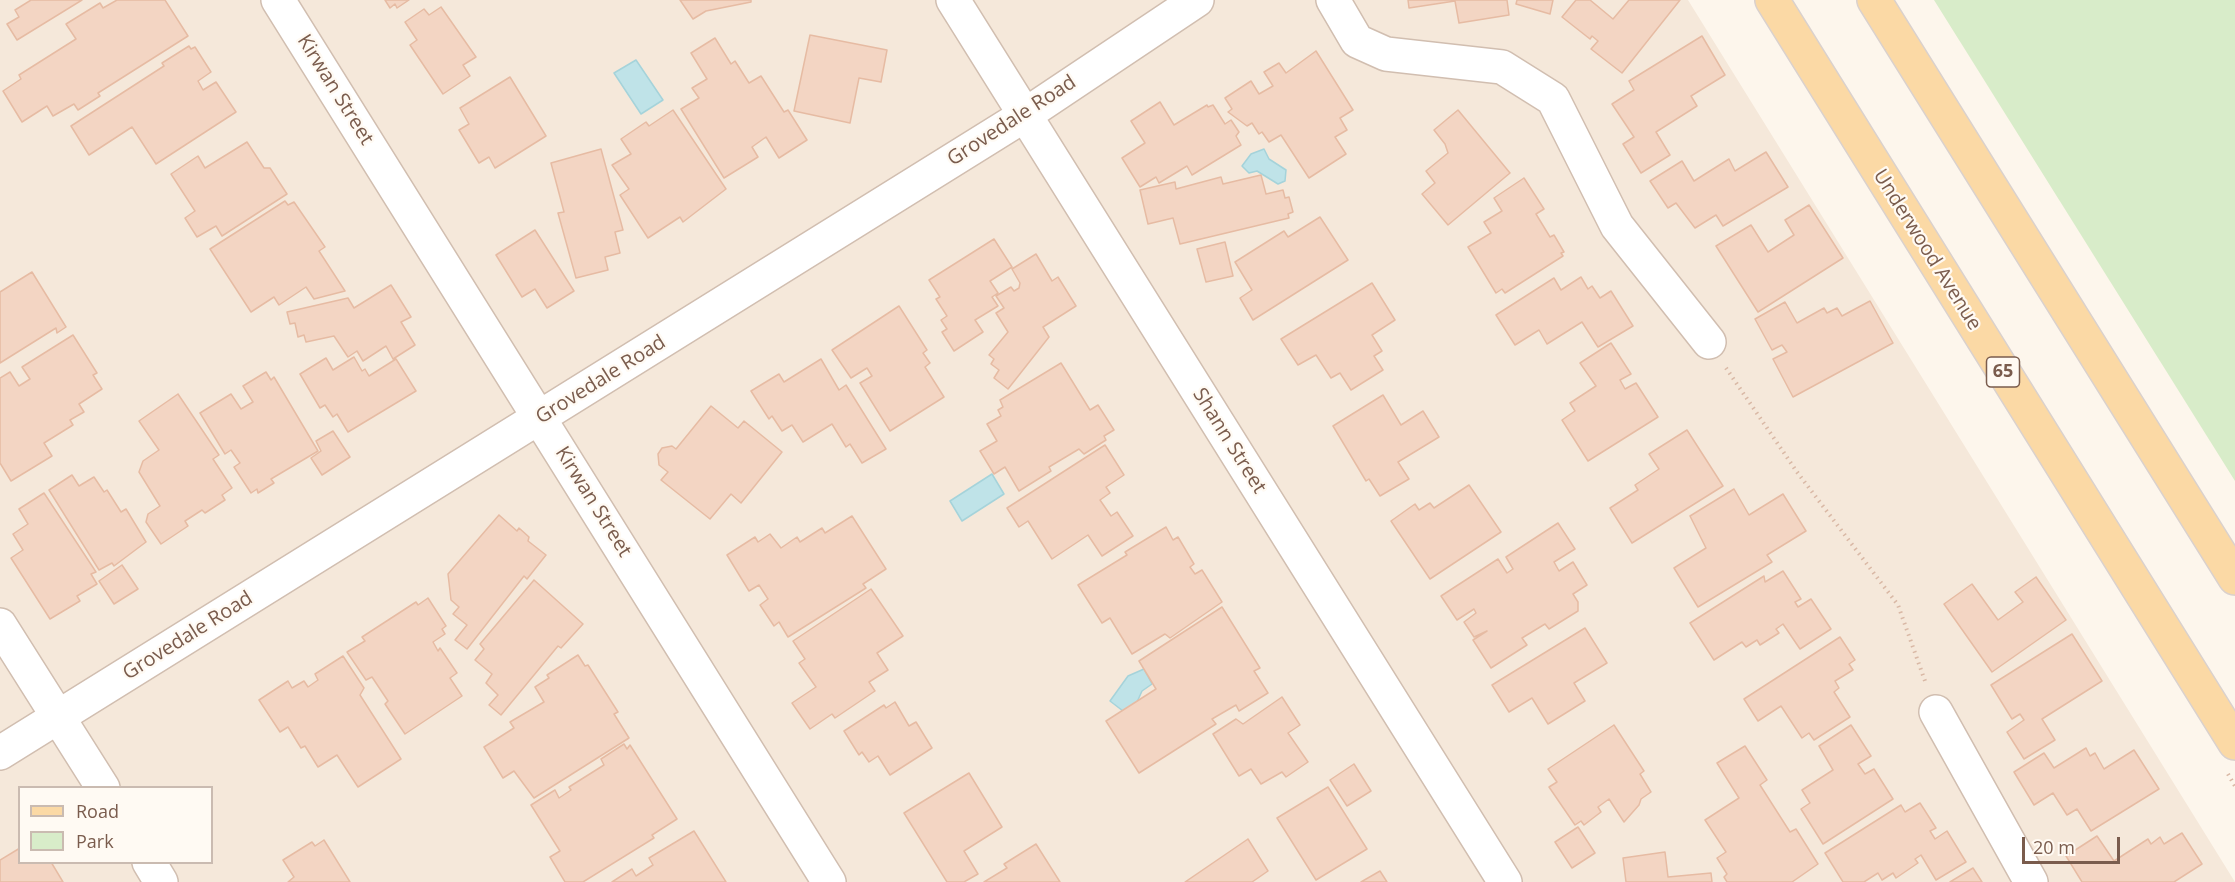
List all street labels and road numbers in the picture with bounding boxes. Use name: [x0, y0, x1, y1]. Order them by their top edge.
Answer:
street label: Kirwan Street: [292, 30, 378, 150]
street label: Grovedale Road: [943, 70, 1081, 172]
street label: Underwood Avenue: [1868, 165, 1986, 335]
street label: Grovedale Road: [532, 330, 670, 430]
road number: 65: [1986, 357, 2020, 387]
street label: Shann Street: [1187, 384, 1271, 498]
street label: Kirwan Street: [550, 442, 636, 562]
street label: Grovedale Road: [119, 586, 257, 686]

